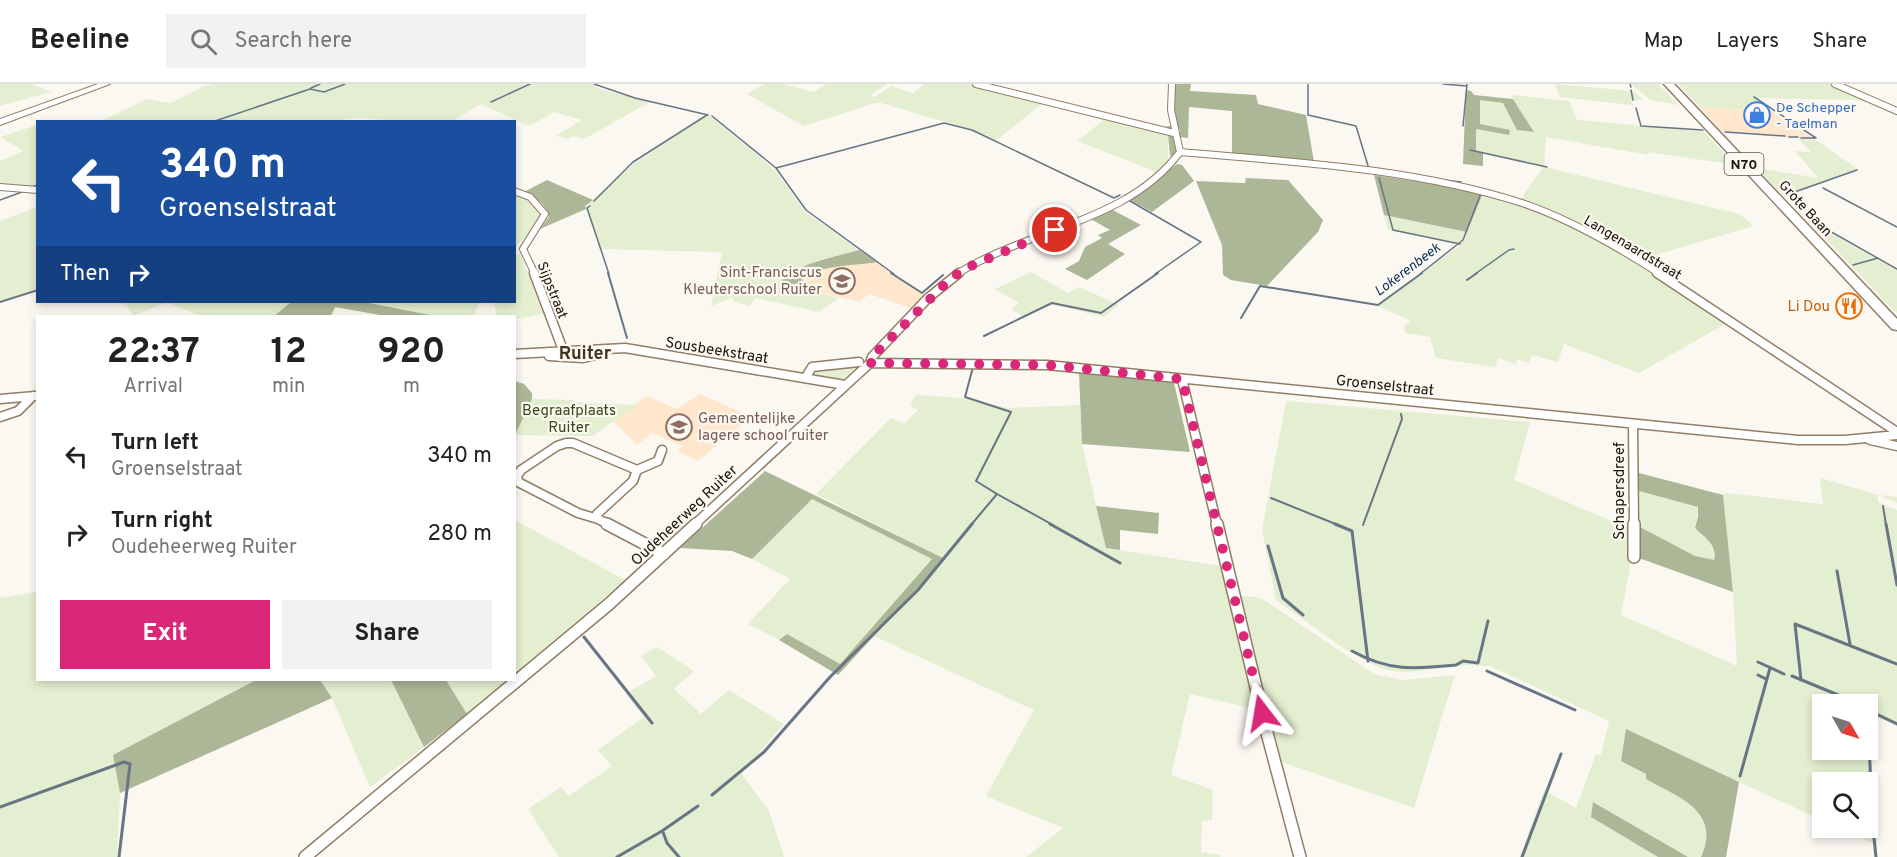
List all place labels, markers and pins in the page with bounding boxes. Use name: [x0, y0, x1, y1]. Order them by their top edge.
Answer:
shop icon: De Schepper - Taelman: [1742, 100, 1772, 130]
place label: De Schepper - Taelman: [1776, 100, 1857, 133]
pin: [1029, 204, 1080, 255]
place label: Sint-Franciscus Kleuterschool Ruiter: [683, 264, 822, 300]
school or university icon: Sint-Franciscus Kleuterschool Ruiter: [827, 266, 857, 296]
restaurant icon: Li Dou: [1834, 291, 1864, 321]
place label: Li Dou: [1787, 298, 1830, 317]
place label: Gemeentelijke lagere school ruiter: [698, 410, 829, 446]
school or university icon: Gemeentelijke lagere school ruiter: [664, 412, 694, 442]

